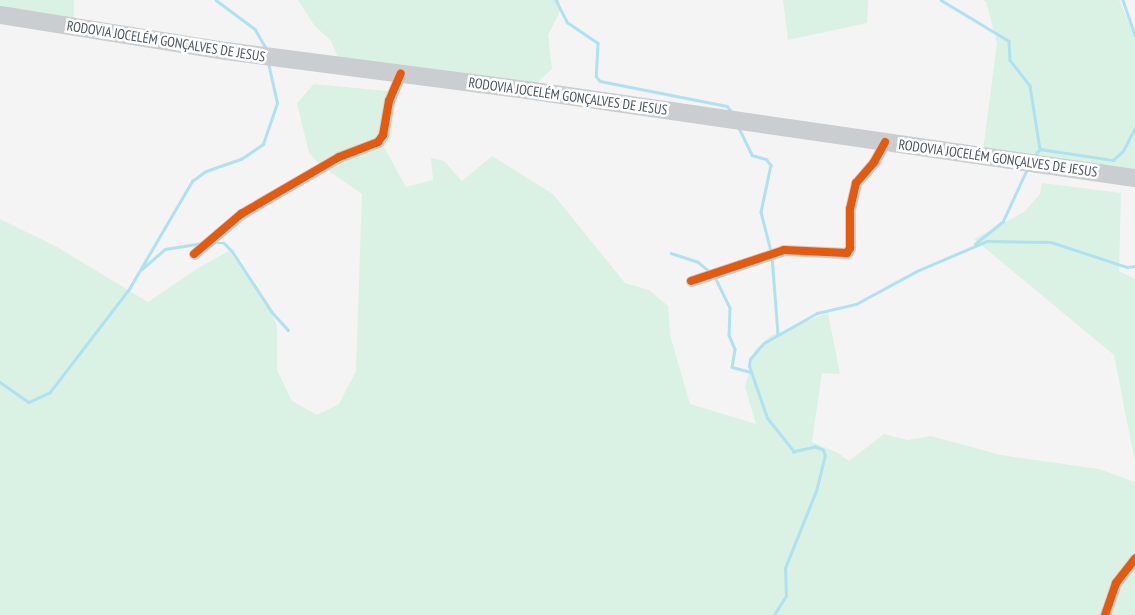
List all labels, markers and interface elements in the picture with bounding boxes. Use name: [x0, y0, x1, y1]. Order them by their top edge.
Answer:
street label: RODOVIA JOCELÉM GONÇALVES DE JESUS: [65, 17, 267, 65]
street label: RODOVIA JOCELÉM GONÇALVES DE JESUS: [467, 74, 669, 118]
street label: RODOVIA JOCELÉM GONÇALVES DE JESUS: [897, 136, 1099, 180]

